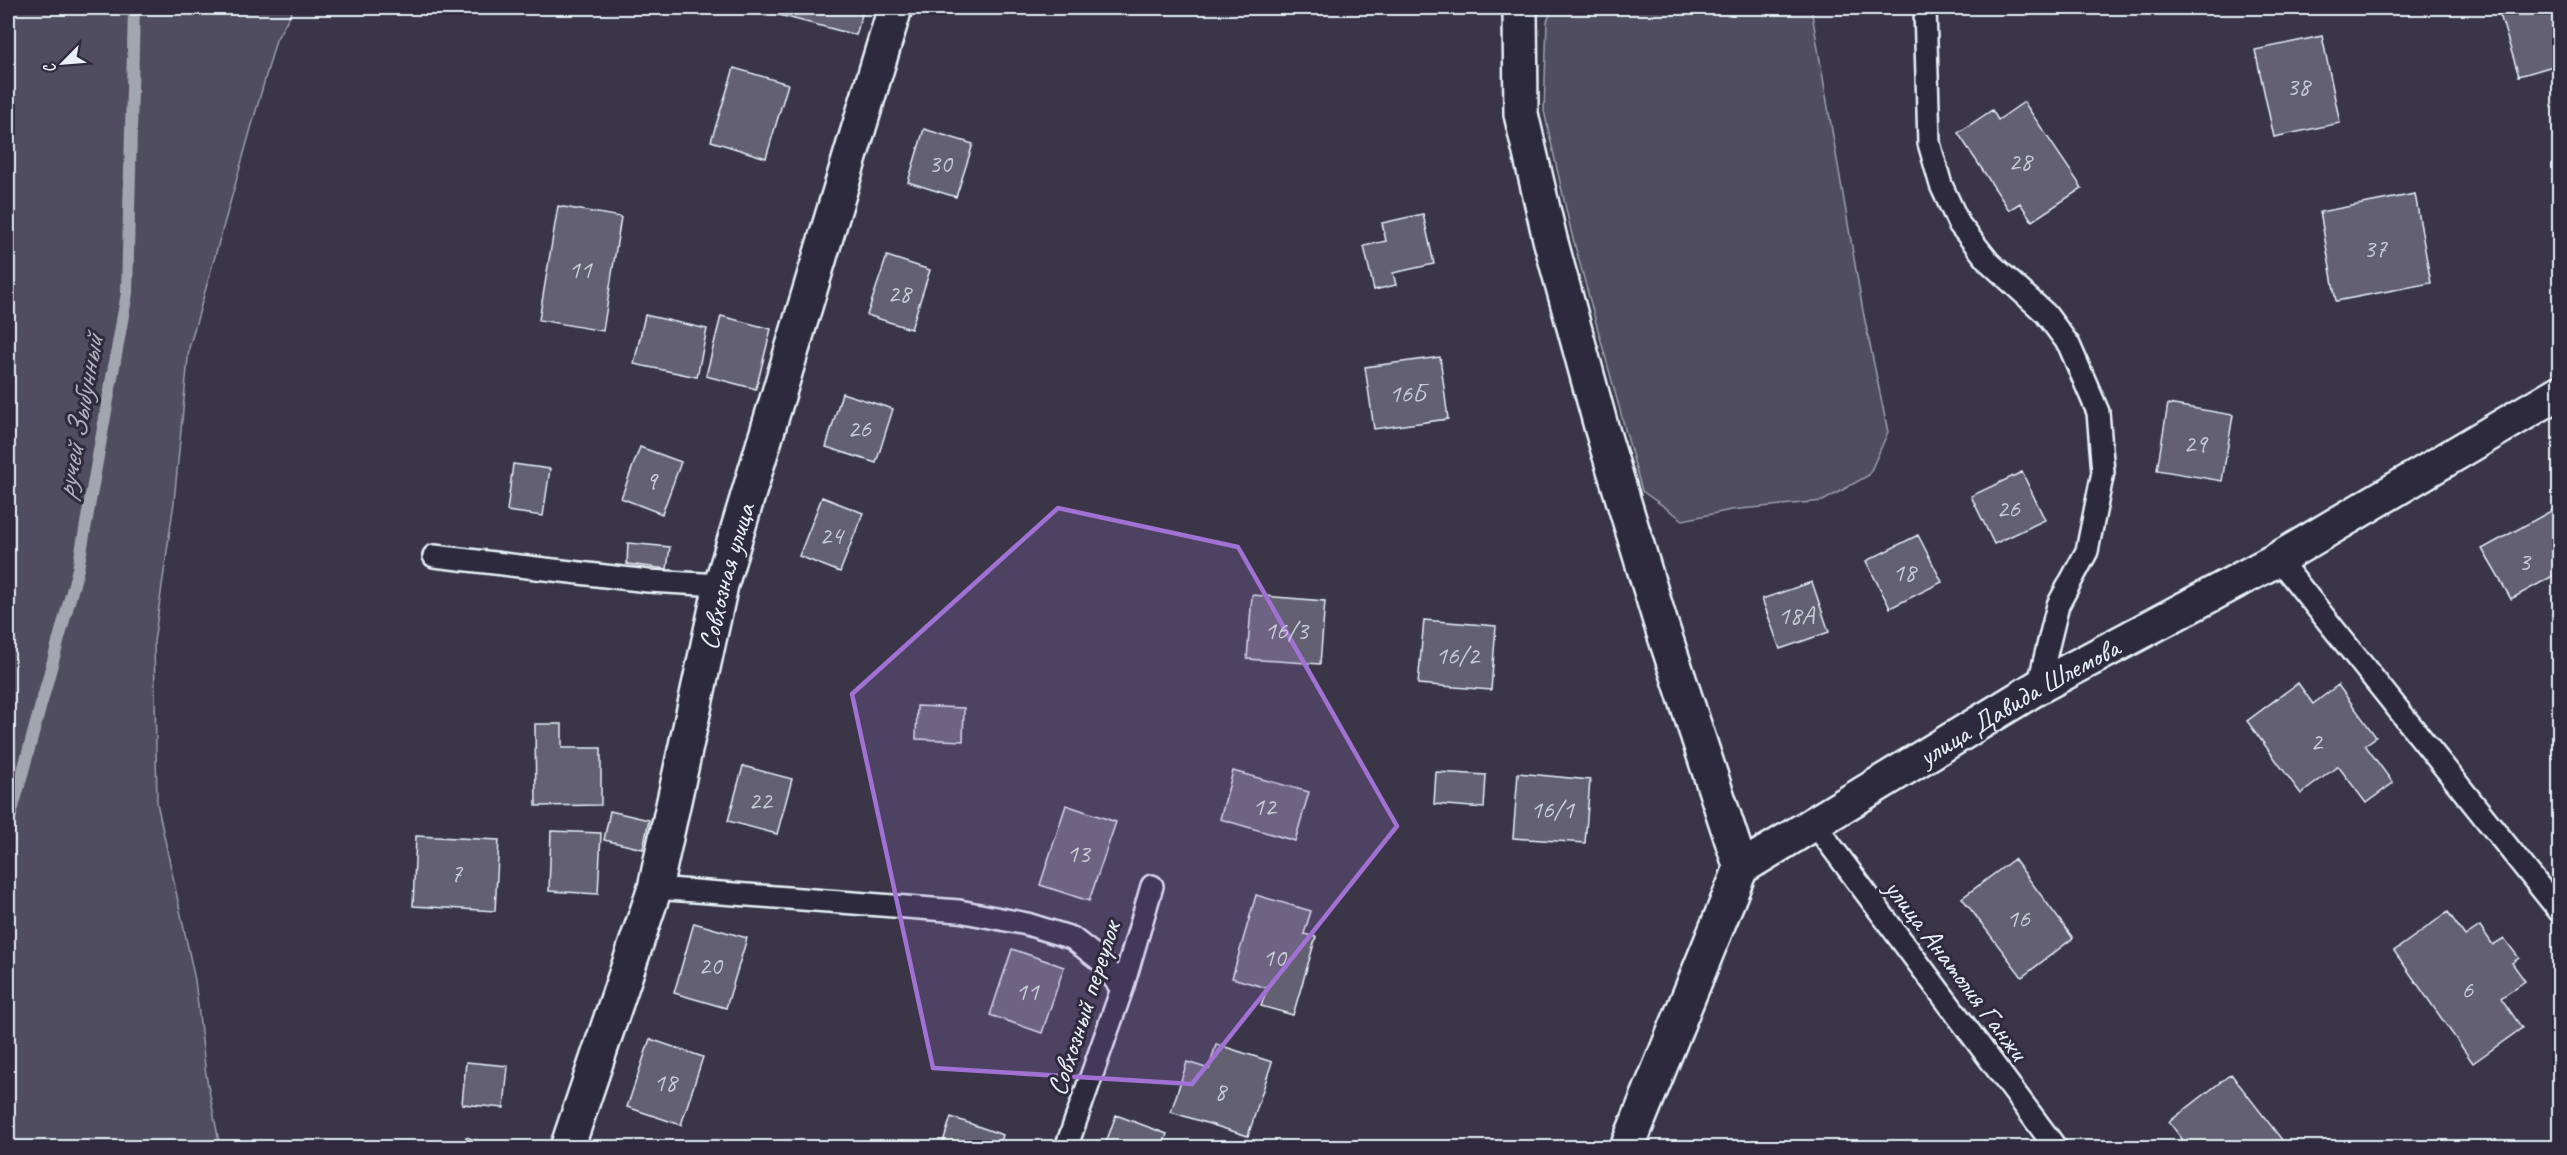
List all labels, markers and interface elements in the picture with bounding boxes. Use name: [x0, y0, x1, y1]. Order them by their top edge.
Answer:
north arrow: [33, 33, 93, 93]
text: С: [39, 59, 61, 77]
house number: 38: [2286, 70, 2312, 103]
house number: 28: [2008, 145, 2034, 178]
house number: 30: [928, 147, 954, 180]
house number: 37: [2363, 232, 2388, 265]
house number: 11: [568, 253, 593, 286]
house number: 28: [887, 277, 913, 310]
water label: ручей Зыбунный: [46, 327, 113, 503]
house number: 16Б: [1389, 377, 1429, 410]
house number: 26: [847, 412, 872, 445]
house number: 29: [2183, 427, 2209, 460]
house number: 9: [645, 464, 659, 497]
house number: 26: [1996, 492, 2021, 525]
street label: Совхозная улица: [690, 498, 763, 653]
house number: 24: [819, 519, 845, 552]
house number: 3: [2518, 545, 2532, 578]
house number: 18: [1892, 556, 1918, 589]
house number: 18А: [1778, 599, 1816, 632]
house number: 16/3: [1264, 614, 1310, 647]
street label: улица Давида Шлемова: [1910, 629, 2127, 775]
house number: 16/2: [1435, 639, 1481, 672]
house number: 2: [2310, 725, 2324, 758]
house number: 22: [748, 784, 774, 817]
house number: 12: [1252, 790, 1278, 823]
house number: 16/1: [1530, 793, 1575, 826]
house number: 13: [1066, 837, 1092, 870]
house number: 7: [450, 857, 463, 890]
street label: улица Анатолия Ганжи: [1876, 870, 2038, 1069]
house number: 16: [2006, 902, 2031, 935]
street label: Совхозный переулок: [1039, 914, 1129, 1100]
house number: 10: [1262, 941, 1288, 974]
house number: 20: [698, 949, 724, 982]
house number: 6: [2461, 973, 2474, 1006]
house number: 11: [1015, 975, 1040, 1008]
house number: 18: [653, 1066, 679, 1099]
house number: 8: [1214, 1075, 1228, 1108]

